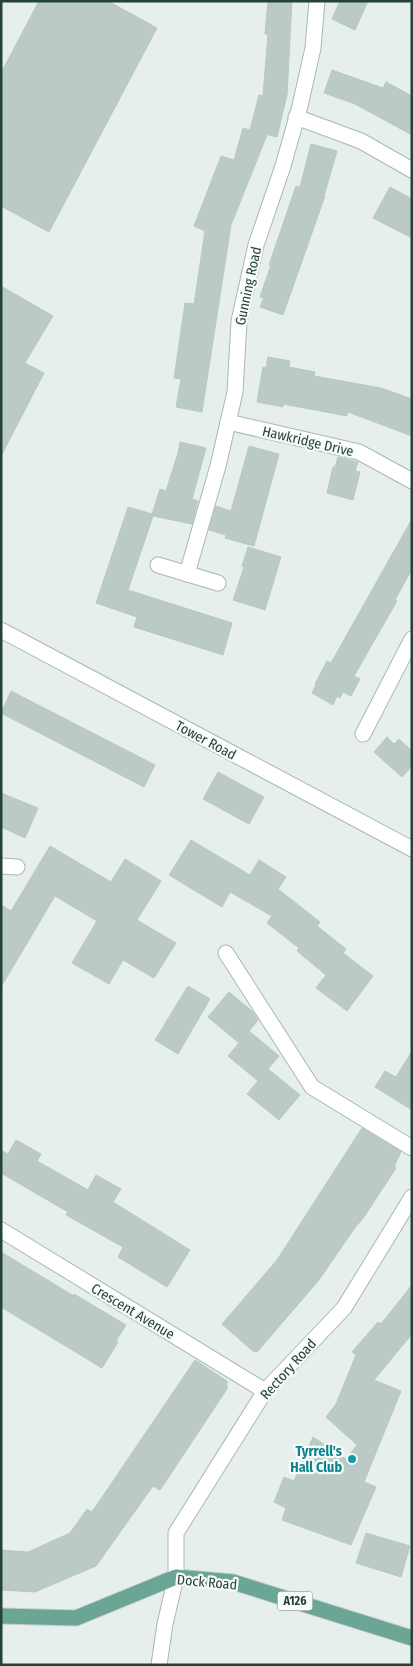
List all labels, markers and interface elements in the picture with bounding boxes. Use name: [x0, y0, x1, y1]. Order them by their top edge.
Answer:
street label: Gunning Road: [232, 245, 265, 327]
street label: Hawkridge Drive: [261, 423, 355, 460]
street label: Tower Road: [172, 717, 239, 764]
street label: Crescent Avenue: [88, 1280, 178, 1343]
street label: Rectory Road: [257, 1336, 320, 1403]
place label: Tyrrell's Hall Club: [290, 1443, 342, 1476]
marker: Tyrrell's Hall Club: [346, 1453, 358, 1465]
street label: Dock Road: [176, 1571, 238, 1594]
road number: A126: [278, 1592, 312, 1610]

